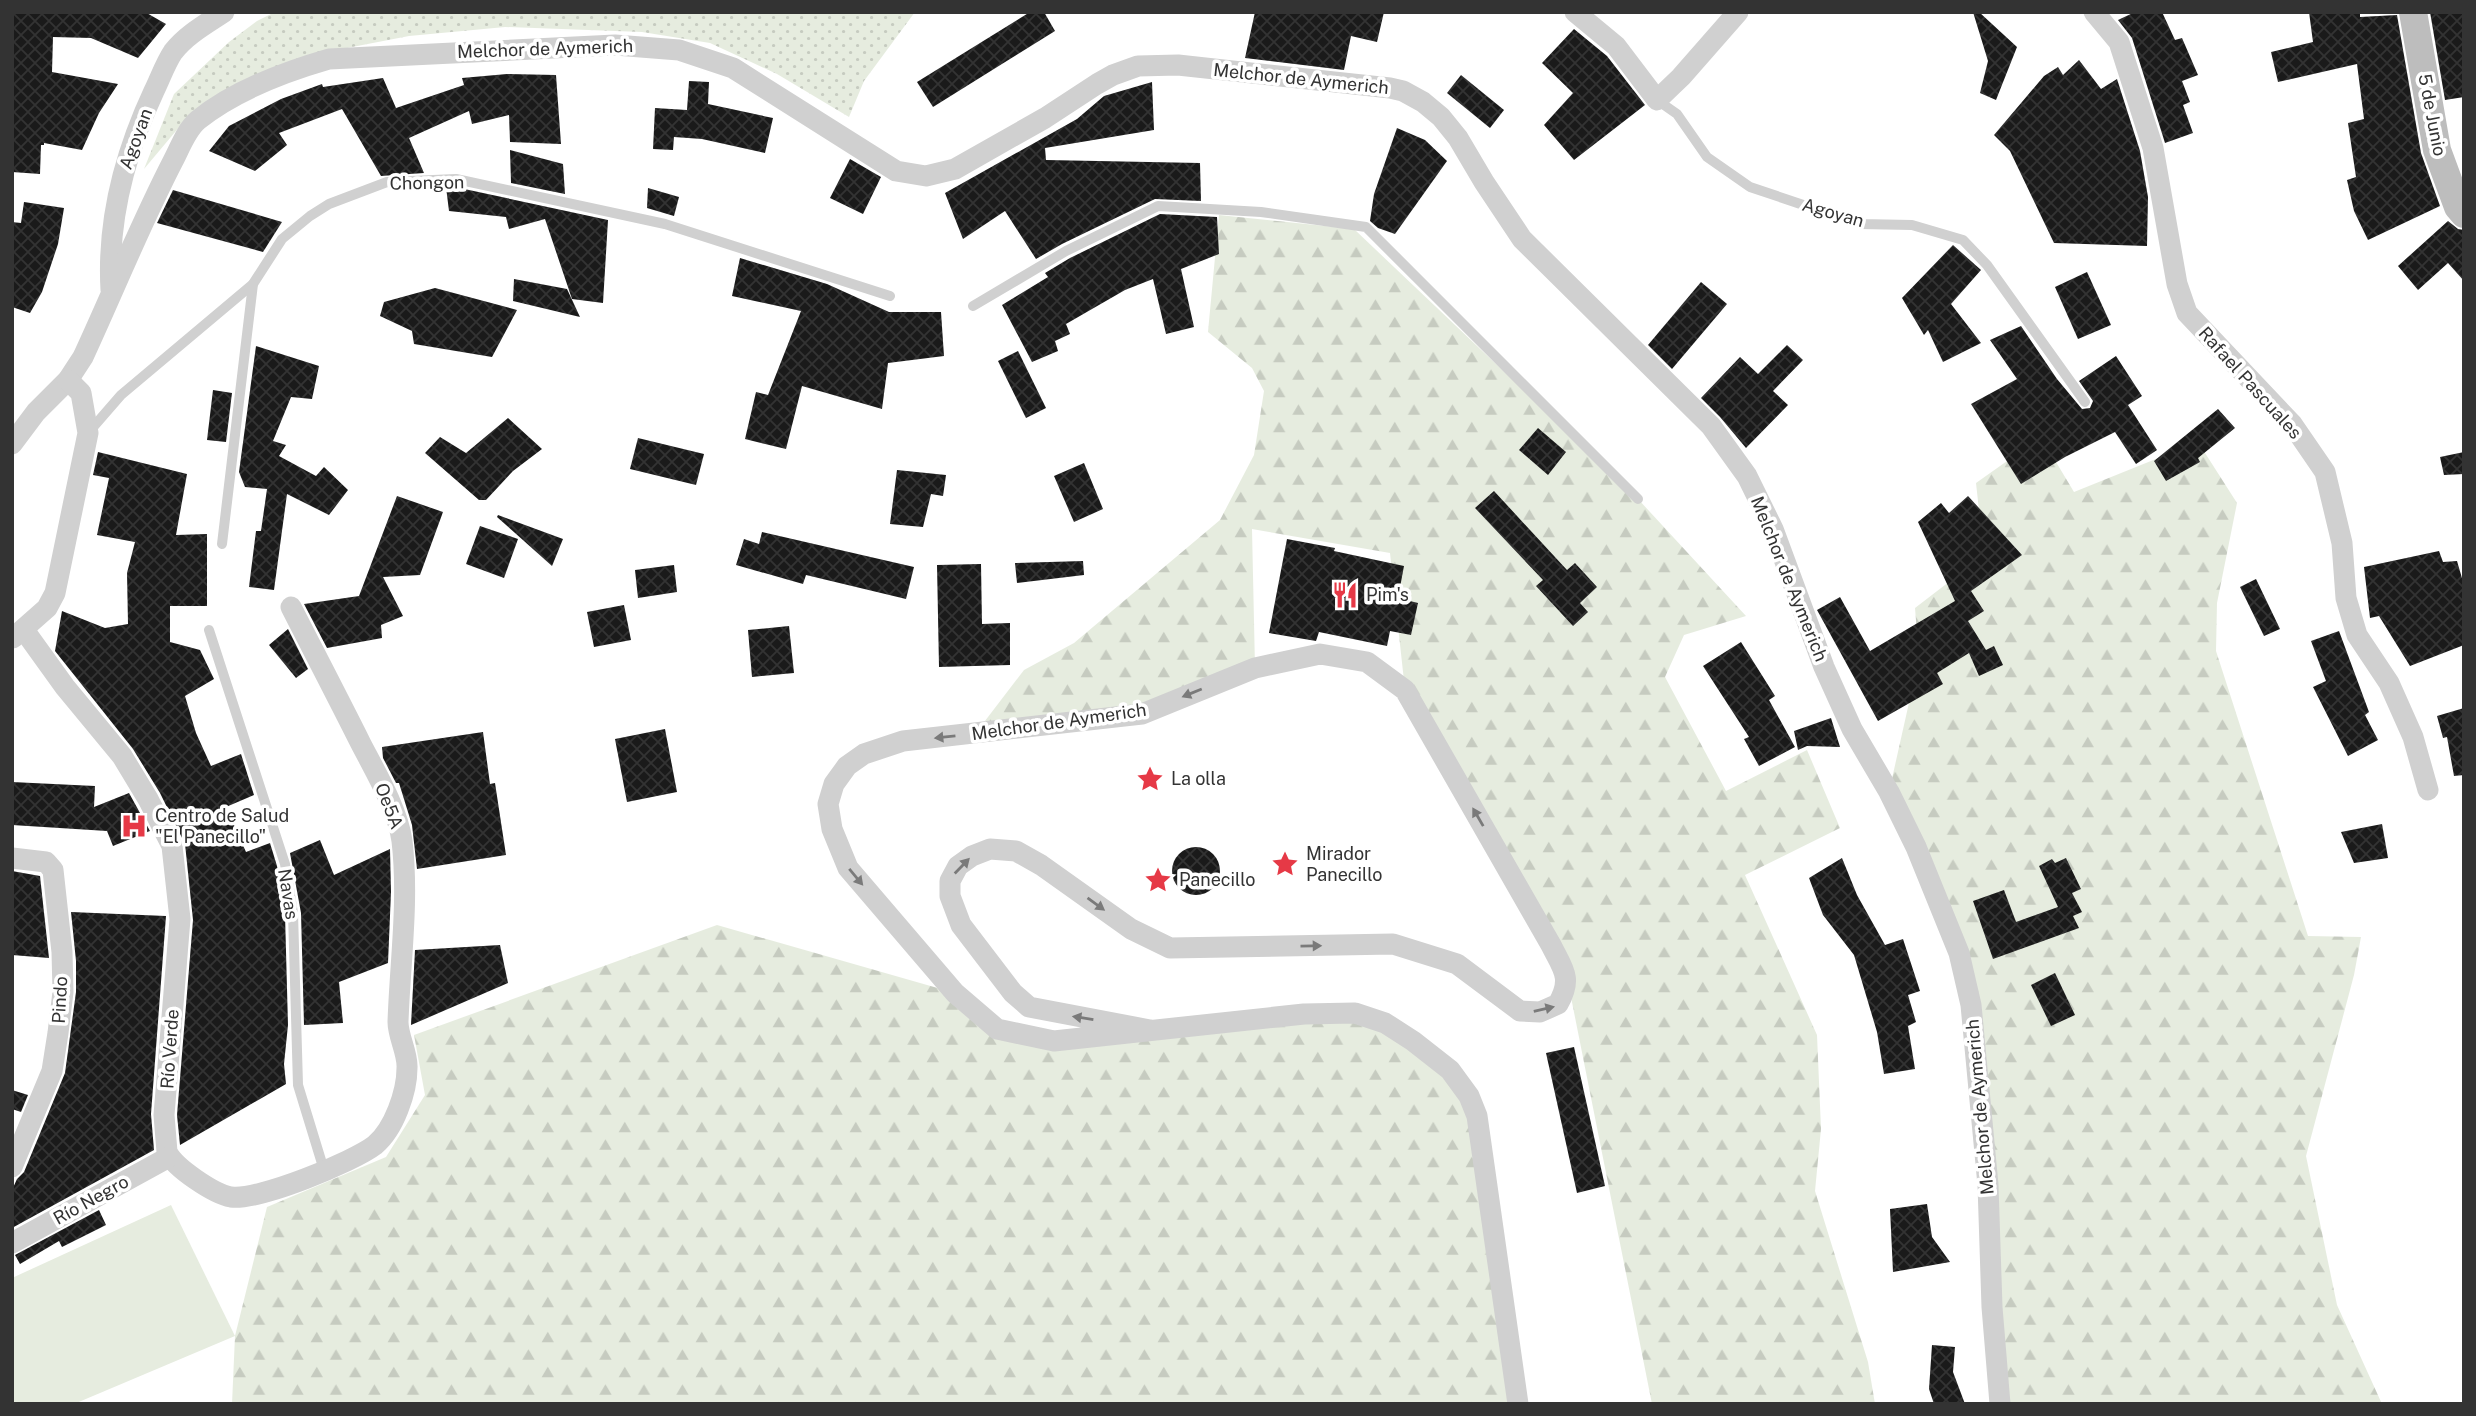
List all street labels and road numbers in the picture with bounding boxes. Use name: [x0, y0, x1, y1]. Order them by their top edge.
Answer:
street label: Melchor de Aymerich: [457, 35, 633, 62]
street label: Melchor de Aymerich: [1212, 59, 1390, 98]
street label: 5 de Junio: [2414, 72, 2451, 158]
street label: Agoyan: [115, 106, 156, 172]
street label: Chongon: [389, 171, 465, 194]
street label: Agoyan: [1800, 194, 1866, 231]
street label: Rafael Pascuales: [2195, 322, 2306, 443]
street label: Melchor de Aymerich: [1747, 493, 1832, 664]
street label: Melchor de Aymerich: [970, 699, 1148, 744]
street label: Oe5A: [371, 780, 408, 832]
street label: Navas: [274, 867, 303, 921]
street label: Pindo: [48, 976, 71, 1024]
street label: Río Verde: [156, 1008, 183, 1089]
street label: Melchor de Aymerich: [1961, 1018, 1998, 1196]
street label: Río Negro: [49, 1170, 132, 1229]

